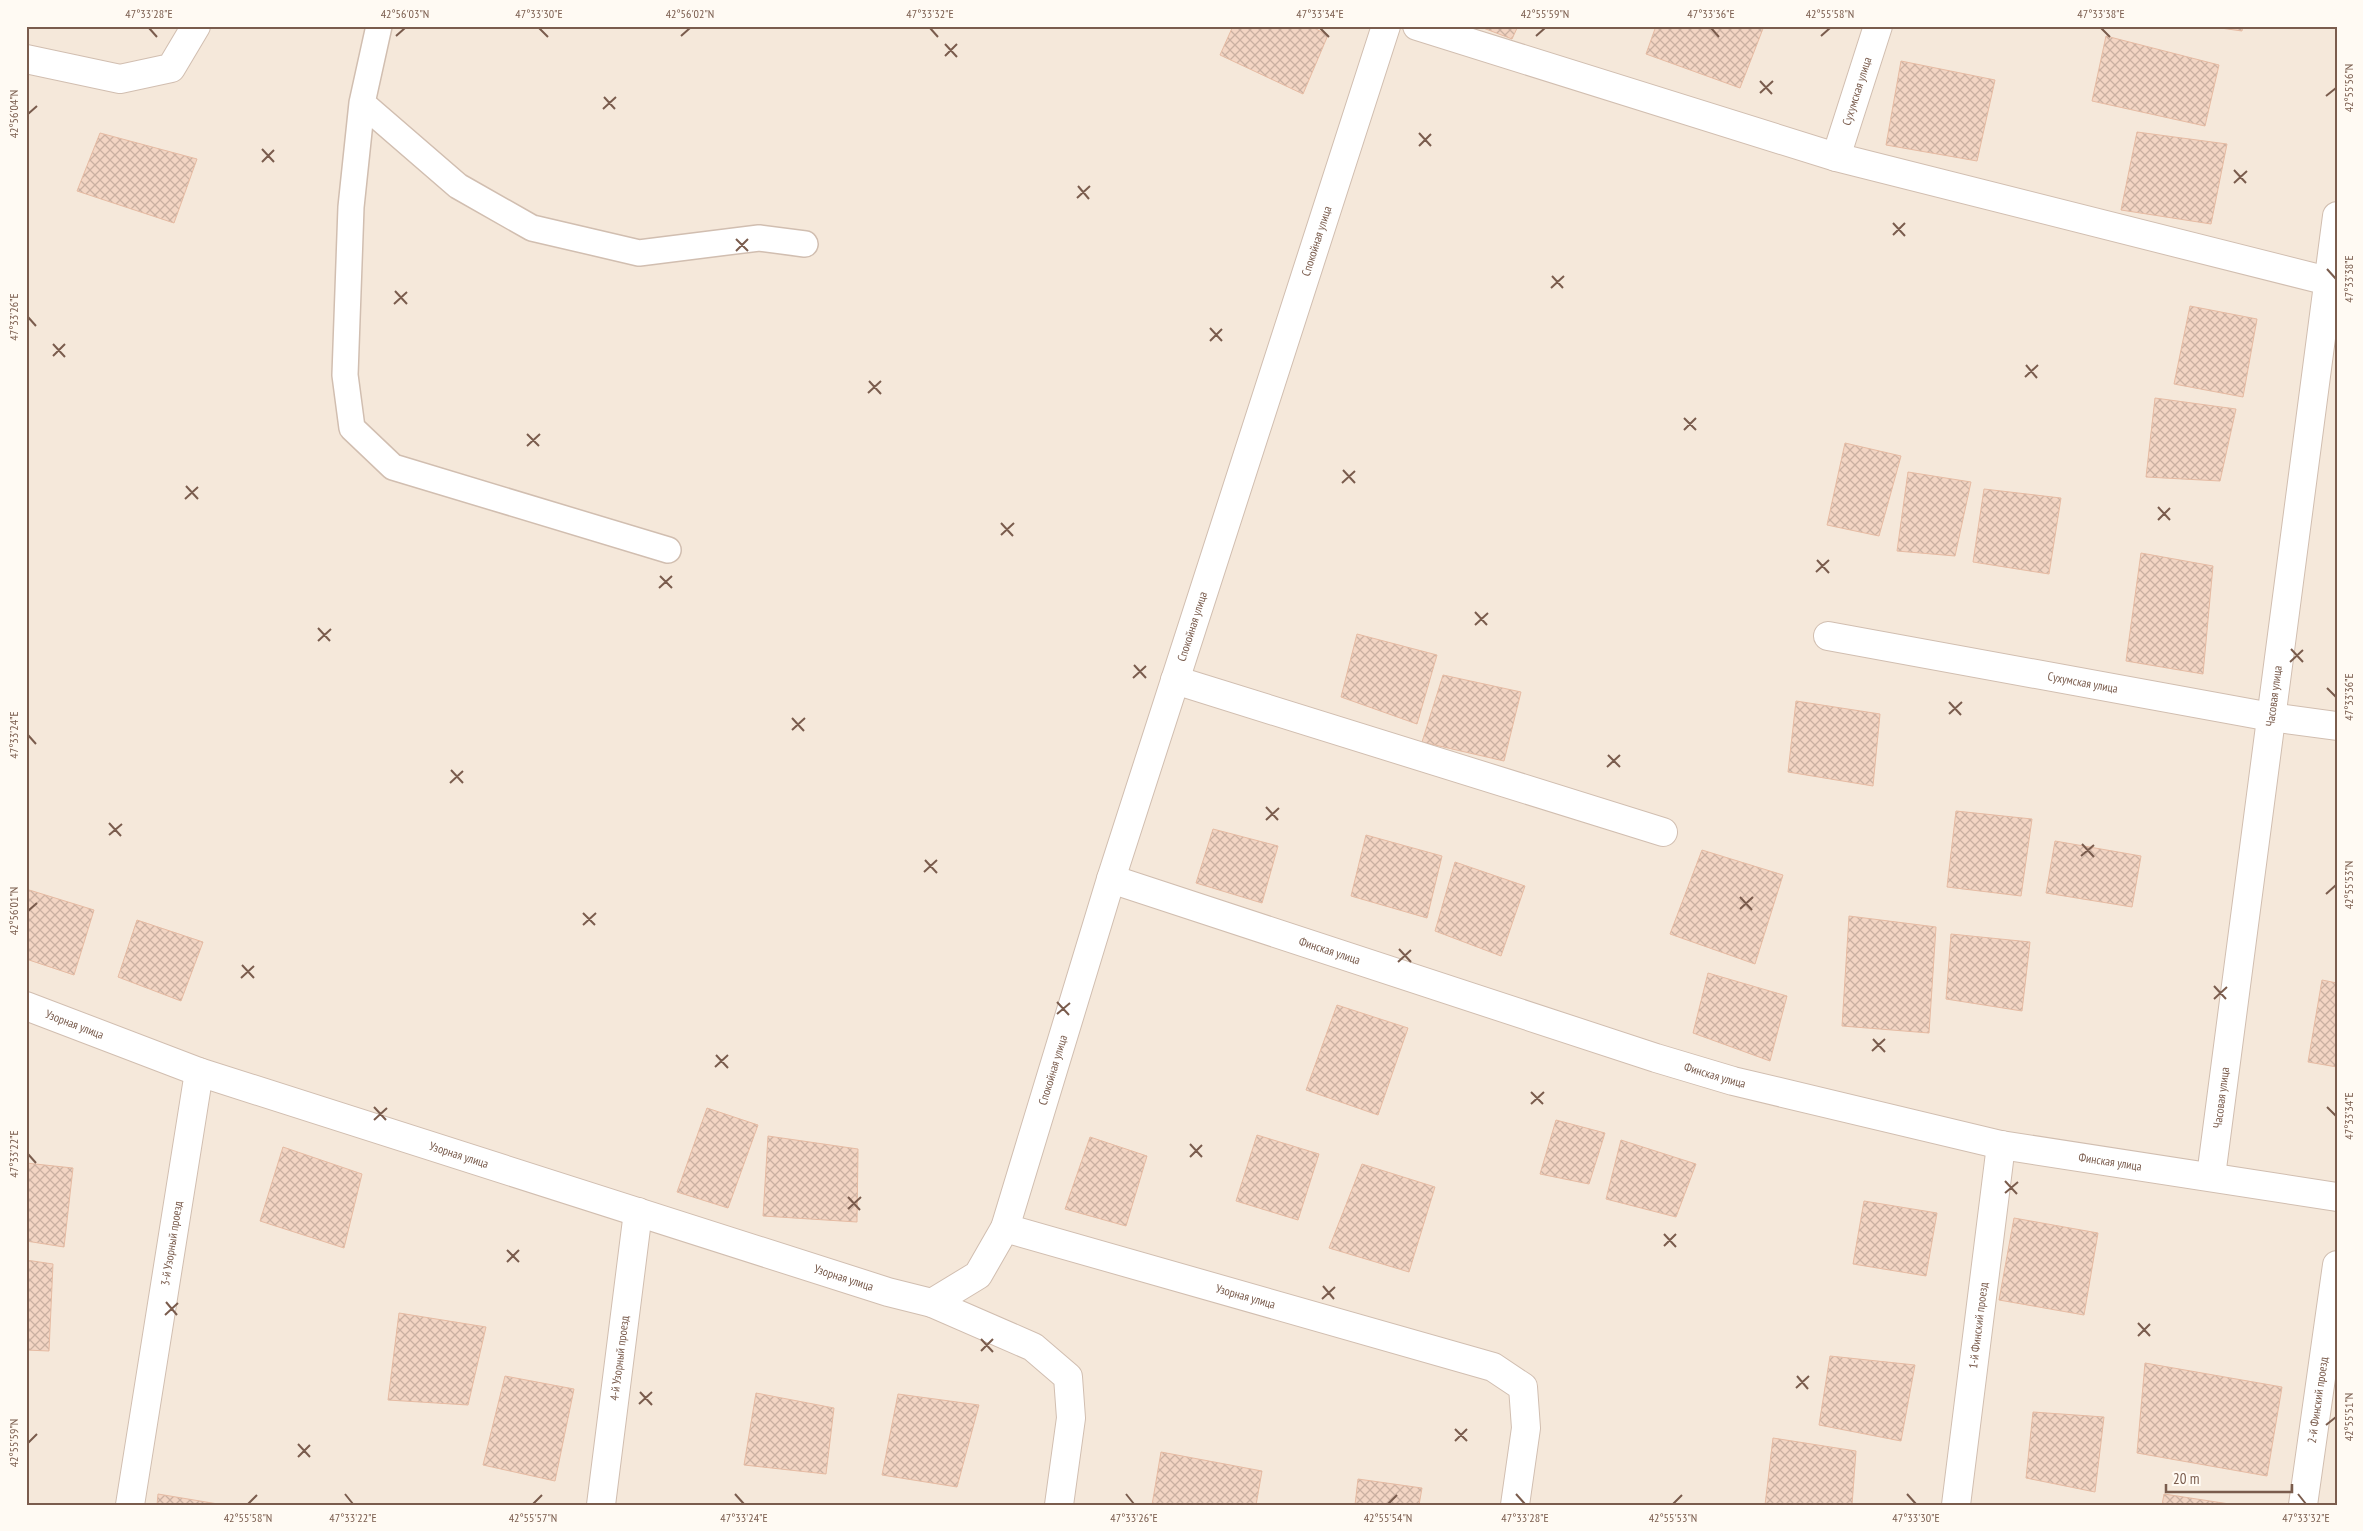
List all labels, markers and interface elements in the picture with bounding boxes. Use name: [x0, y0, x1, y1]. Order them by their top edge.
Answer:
text: 47°33'28"E: [125, 6, 173, 21]
text: 42°56'03"N: [381, 6, 429, 21]
text: 47°33'30"E: [515, 6, 563, 21]
text: 42°56'02"N: [666, 6, 714, 21]
text: 47°33'32"E: [906, 6, 954, 21]
text: 47°33'34"E: [1296, 6, 1344, 21]
text: 42°55'59"N: [1521, 6, 1569, 21]
text: 47°33'36"E: [1687, 6, 1735, 21]
text: 42°55'58"N: [1806, 6, 1854, 21]
text: 47°33'38"E: [2077, 6, 2125, 21]
street label: Сухумская улица: [1839, 55, 1875, 127]
text: 42°55'56"N: [2341, 64, 2356, 112]
text: 42°56'04"N: [6, 90, 21, 138]
street label: Спокойная улица: [1298, 204, 1335, 278]
text: 47°33'38"E: [2341, 255, 2356, 303]
text: 47°33'26"E: [6, 293, 21, 341]
street label: Спокойная улица: [1174, 589, 1210, 663]
street label: Часовая улица: [2262, 664, 2285, 727]
street label: Сухумская улица: [2047, 668, 2119, 696]
text: 47°33'36"E: [2341, 673, 2356, 721]
text: 47°33'24"E: [6, 711, 21, 759]
text: 42°55'53"N: [2341, 861, 2356, 909]
text: 42°56'01"N: [6, 887, 21, 935]
street label: Финская улица: [1297, 933, 1362, 967]
street label: Узорная улица: [43, 1006, 106, 1042]
street label: Спокойная улица: [1035, 1033, 1070, 1107]
street label: Финская улица: [1682, 1059, 1748, 1091]
street label: Часовая улица: [2209, 1066, 2232, 1129]
text: 47°33'34"E: [2341, 1092, 2356, 1140]
text: 47°33'22"E: [6, 1130, 21, 1178]
street label: Узорная улица: [428, 1138, 491, 1171]
street label: Финская улица: [2078, 1149, 2143, 1174]
street label: 3-й Узорный проезд: [157, 1199, 185, 1287]
street label: Узорная улица: [812, 1261, 876, 1294]
street label: Узорная улица: [1214, 1280, 1277, 1312]
street label: 1-й Финский проезд: [1965, 1281, 1991, 1369]
street label: 4-й Узорный проезд: [606, 1314, 632, 1401]
street label: 2-й Финский проезд: [2304, 1355, 2331, 1444]
text: 42°55'51"N: [2341, 1393, 2356, 1441]
text: 42°55'59"N: [6, 1419, 21, 1467]
scale bar: [2166, 1461, 2292, 1493]
text: 20 m: [2173, 1469, 2199, 1488]
text: 42°55'58"N: [224, 1510, 272, 1525]
text: 47°33'22"E: [329, 1510, 377, 1525]
text: 42°55'57"N: [509, 1510, 557, 1525]
text: 47°33'24"E: [720, 1510, 768, 1525]
text: 47°33'26"E: [1110, 1510, 1158, 1525]
text: 42°55'54"N: [1364, 1510, 1412, 1525]
text: 47°33'28"E: [1501, 1510, 1549, 1525]
text: 42°55'53"N: [1649, 1510, 1697, 1525]
text: 47°33'30"E: [1892, 1510, 1940, 1525]
text: 47°33'32"E: [2282, 1510, 2330, 1525]

